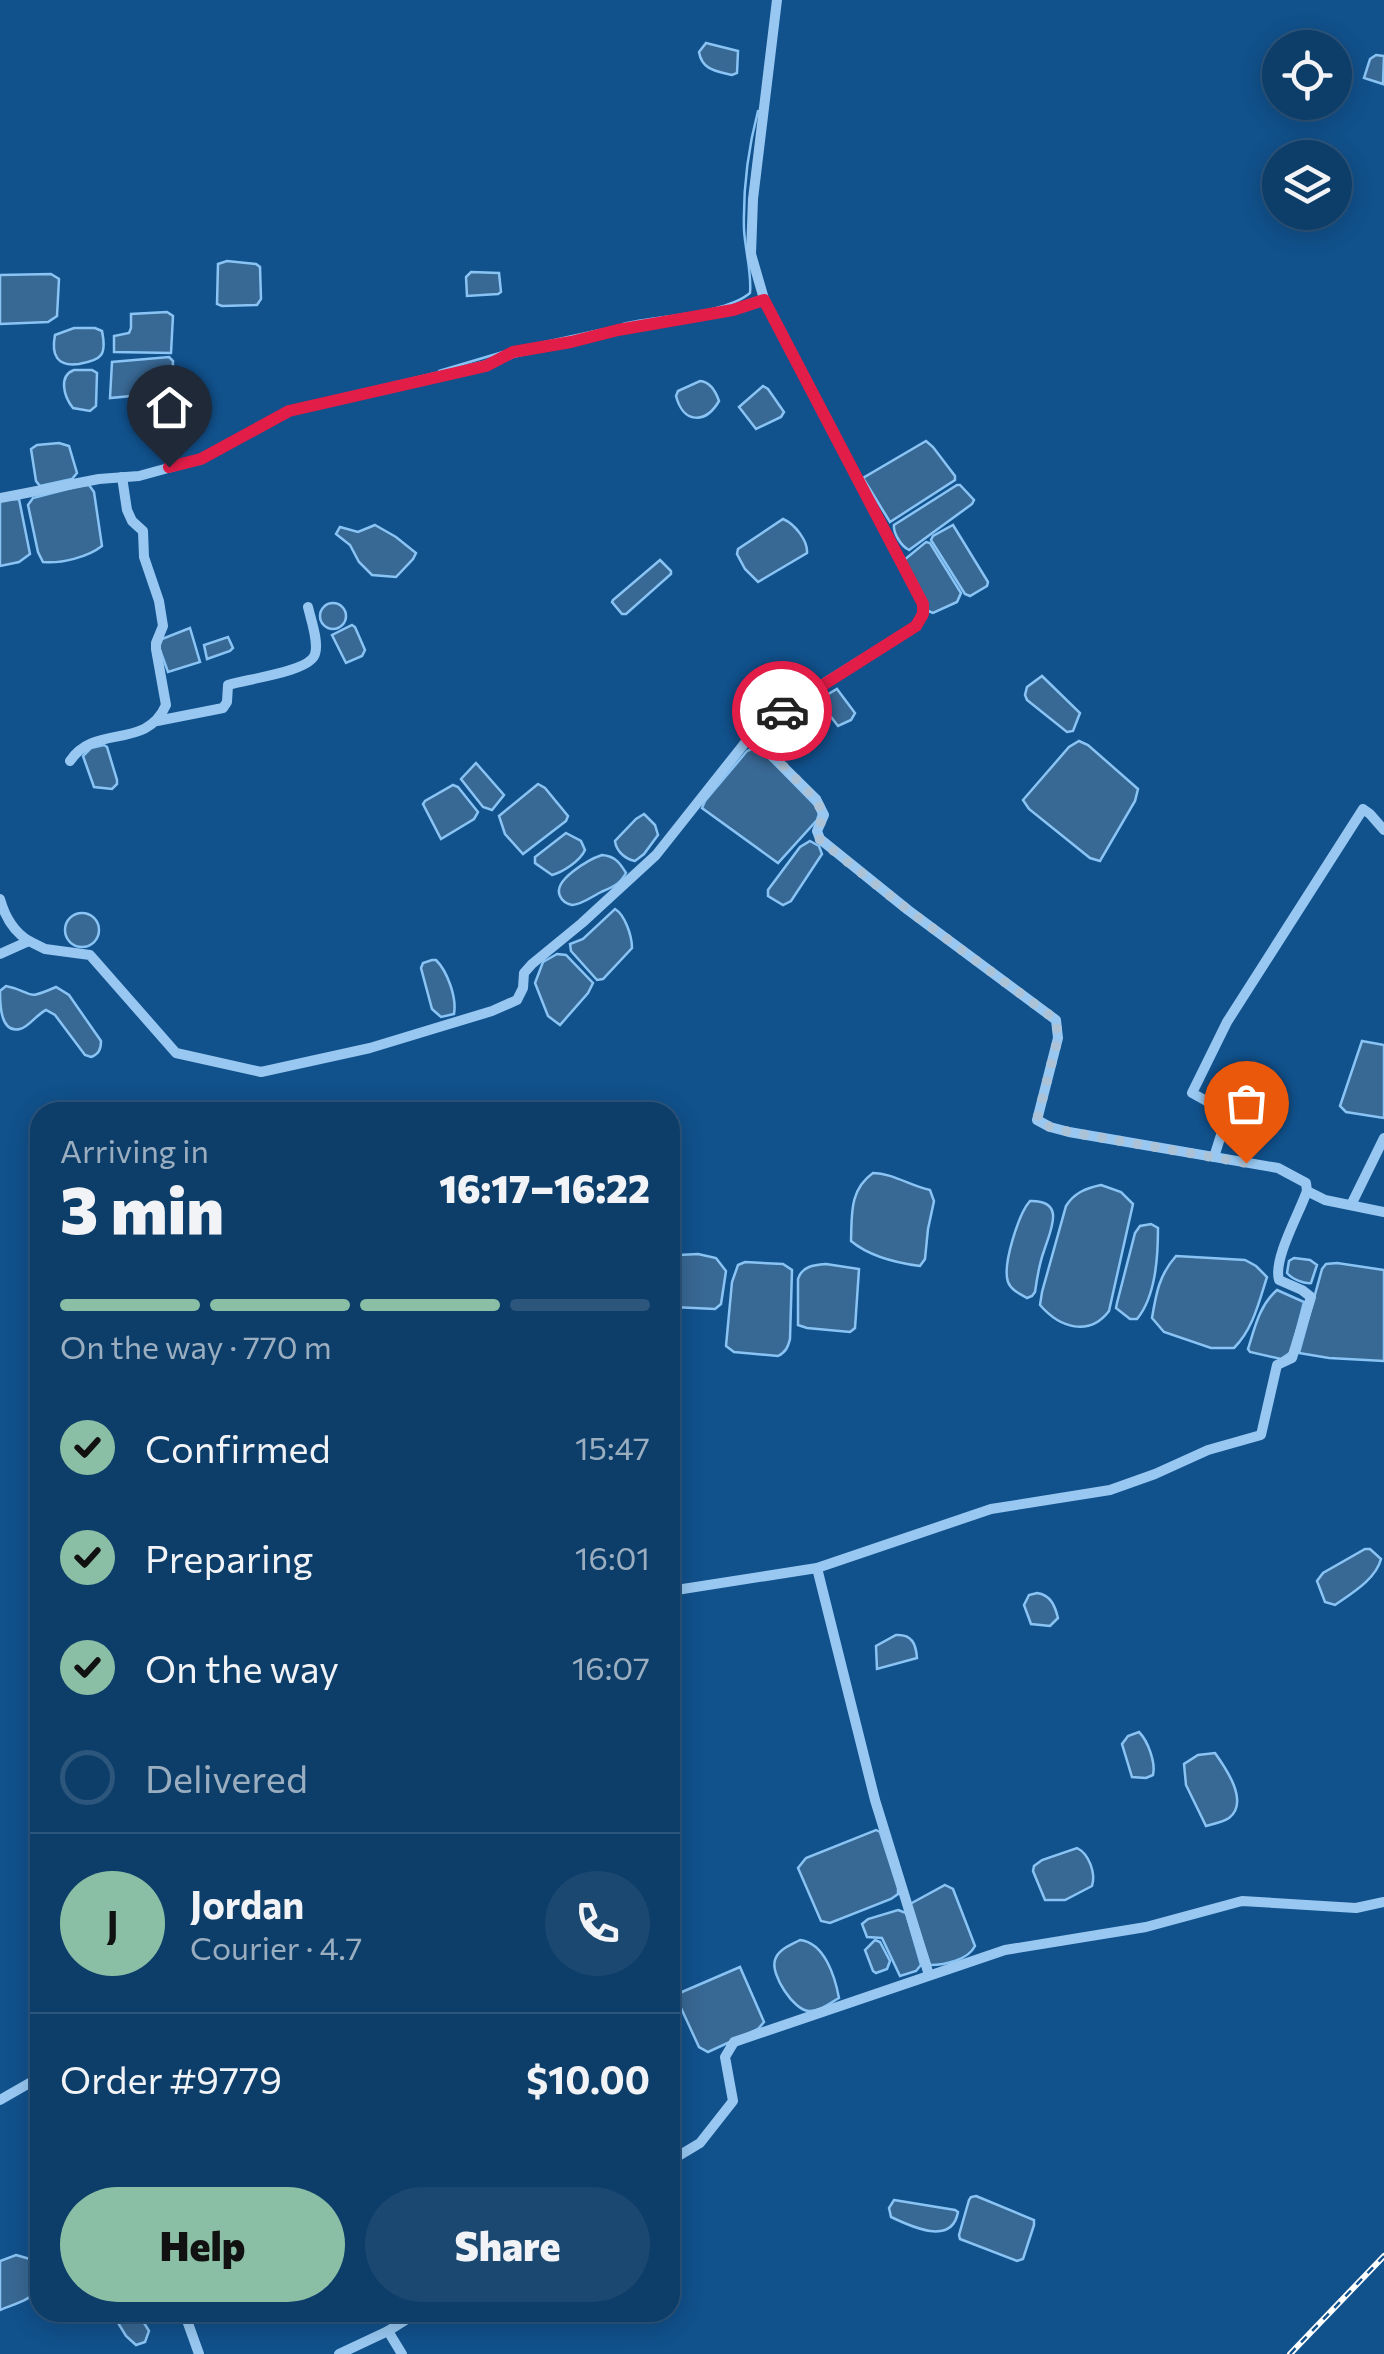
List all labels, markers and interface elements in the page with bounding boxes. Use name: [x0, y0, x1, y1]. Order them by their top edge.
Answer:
map controls: [1262, 30, 1352, 230]
button: locate: [1262, 30, 1352, 120]
button: layers: [1262, 140, 1352, 230]
pin: [127, 365, 212, 468]
icon: home: [142, 380, 197, 435]
courier: [732, 661, 832, 761]
icon: car: [755, 684, 810, 739]
pin: [1204, 1061, 1289, 1164]
icon: bag: [1219, 1076, 1274, 1131]
text: Arriving in: [60, 1130, 209, 1170]
text: 16:17–16:22: [439, 1164, 650, 1211]
text: 3 min: [60, 1168, 224, 1247]
text: On the way · 770 m: [60, 1326, 332, 1366]
icon: check: [60, 1420, 115, 1475]
text: Confirmed: [145, 1424, 331, 1471]
text: 15:47: [575, 1427, 650, 1467]
icon: check: [60, 1530, 115, 1585]
text: Preparing: [145, 1534, 313, 1581]
text: 16:01: [575, 1537, 650, 1577]
icon: check: [60, 1640, 115, 1695]
text: On the way: [145, 1644, 339, 1691]
text: 16:07: [572, 1647, 650, 1687]
text: Delivered: [145, 1754, 308, 1801]
button: phone: [545, 1871, 650, 1976]
text: Jordan: [190, 1880, 304, 1927]
text: J: [106, 1900, 119, 1947]
text: Courier · 4.7: [190, 1927, 363, 1967]
text: Order #9779: [60, 2055, 282, 2102]
text: $10.00: [526, 2055, 650, 2102]
button: Help: [60, 2187, 345, 2302]
button: Share: [365, 2187, 650, 2302]

